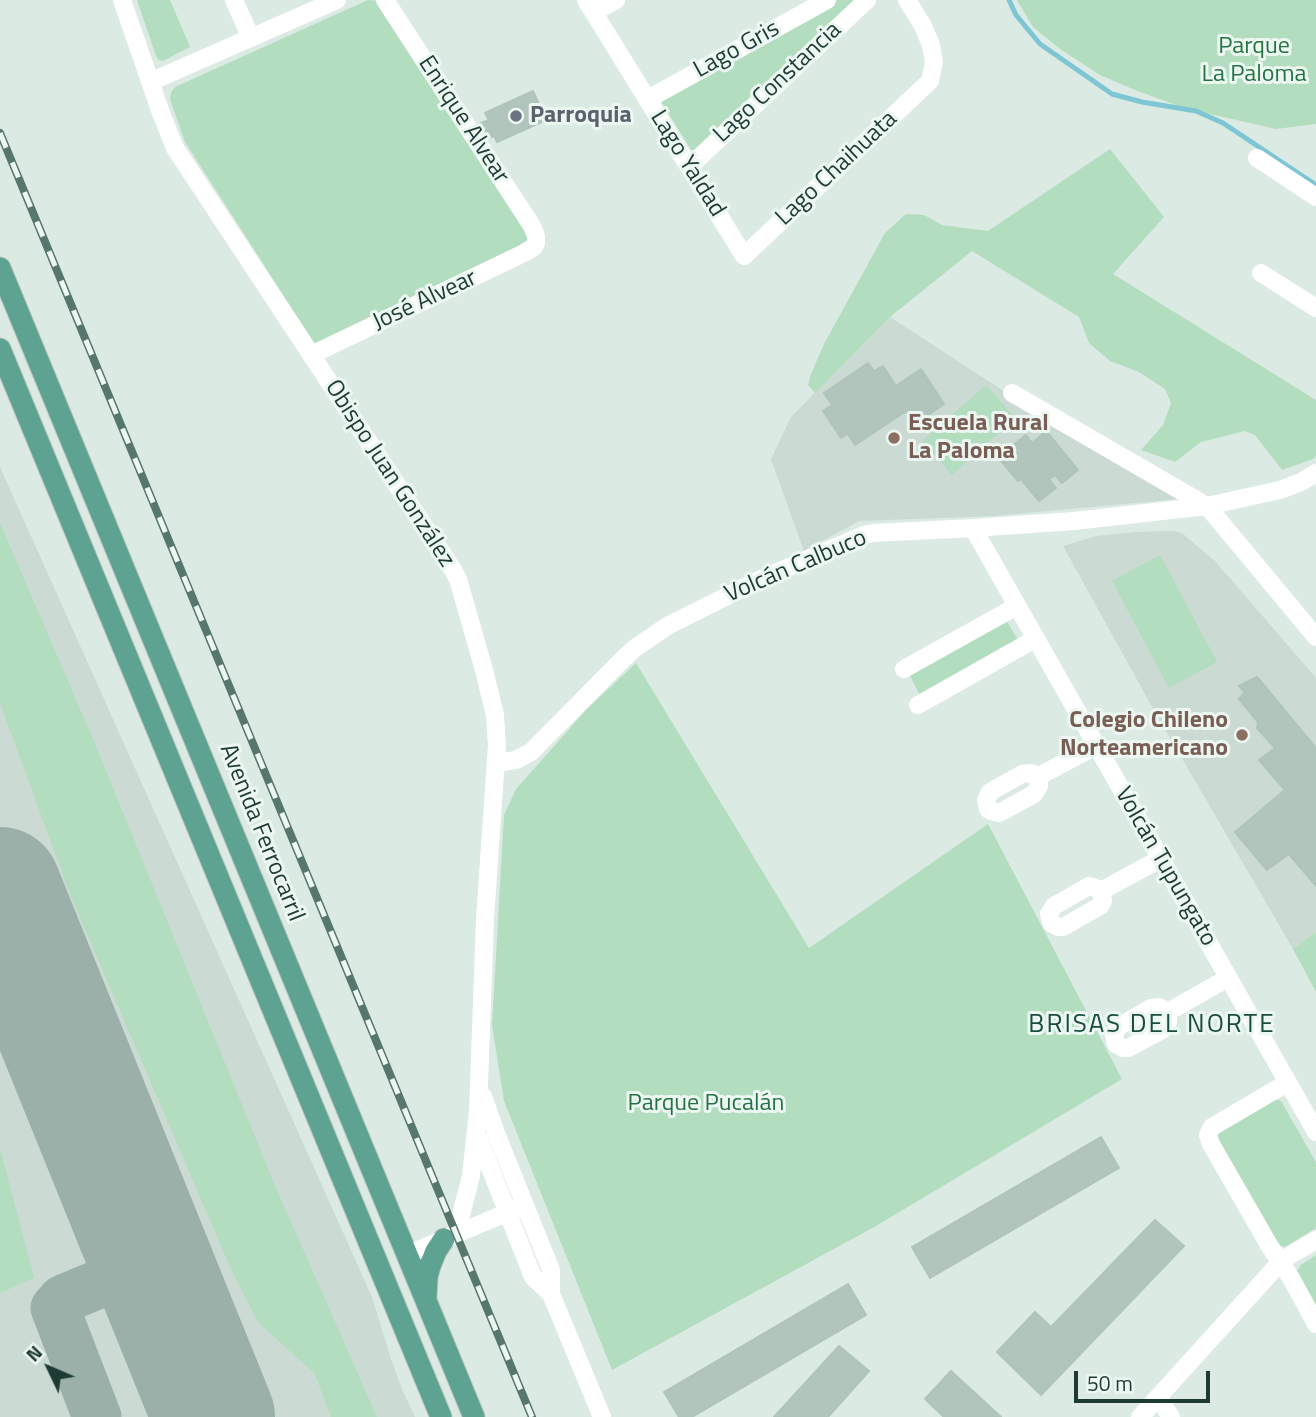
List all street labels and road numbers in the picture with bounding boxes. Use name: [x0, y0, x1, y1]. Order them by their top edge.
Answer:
street label: Lago Gris: [689, 15, 785, 85]
street label: Lago Constancia: [708, 16, 848, 150]
street label: Enrique Alvear: [411, 51, 515, 189]
street label: Lago Yaldad: [643, 105, 731, 223]
street label: Lago Chaihuata: [770, 106, 904, 232]
street label: José Alvear: [368, 264, 482, 338]
street label: Obispo Juan González: [318, 375, 460, 573]
street label: Volcán Calbuco: [721, 524, 871, 610]
street label: Avenida Ferrocarril: [212, 740, 310, 926]
street label: Volcán Tupungato: [1108, 782, 1222, 952]

